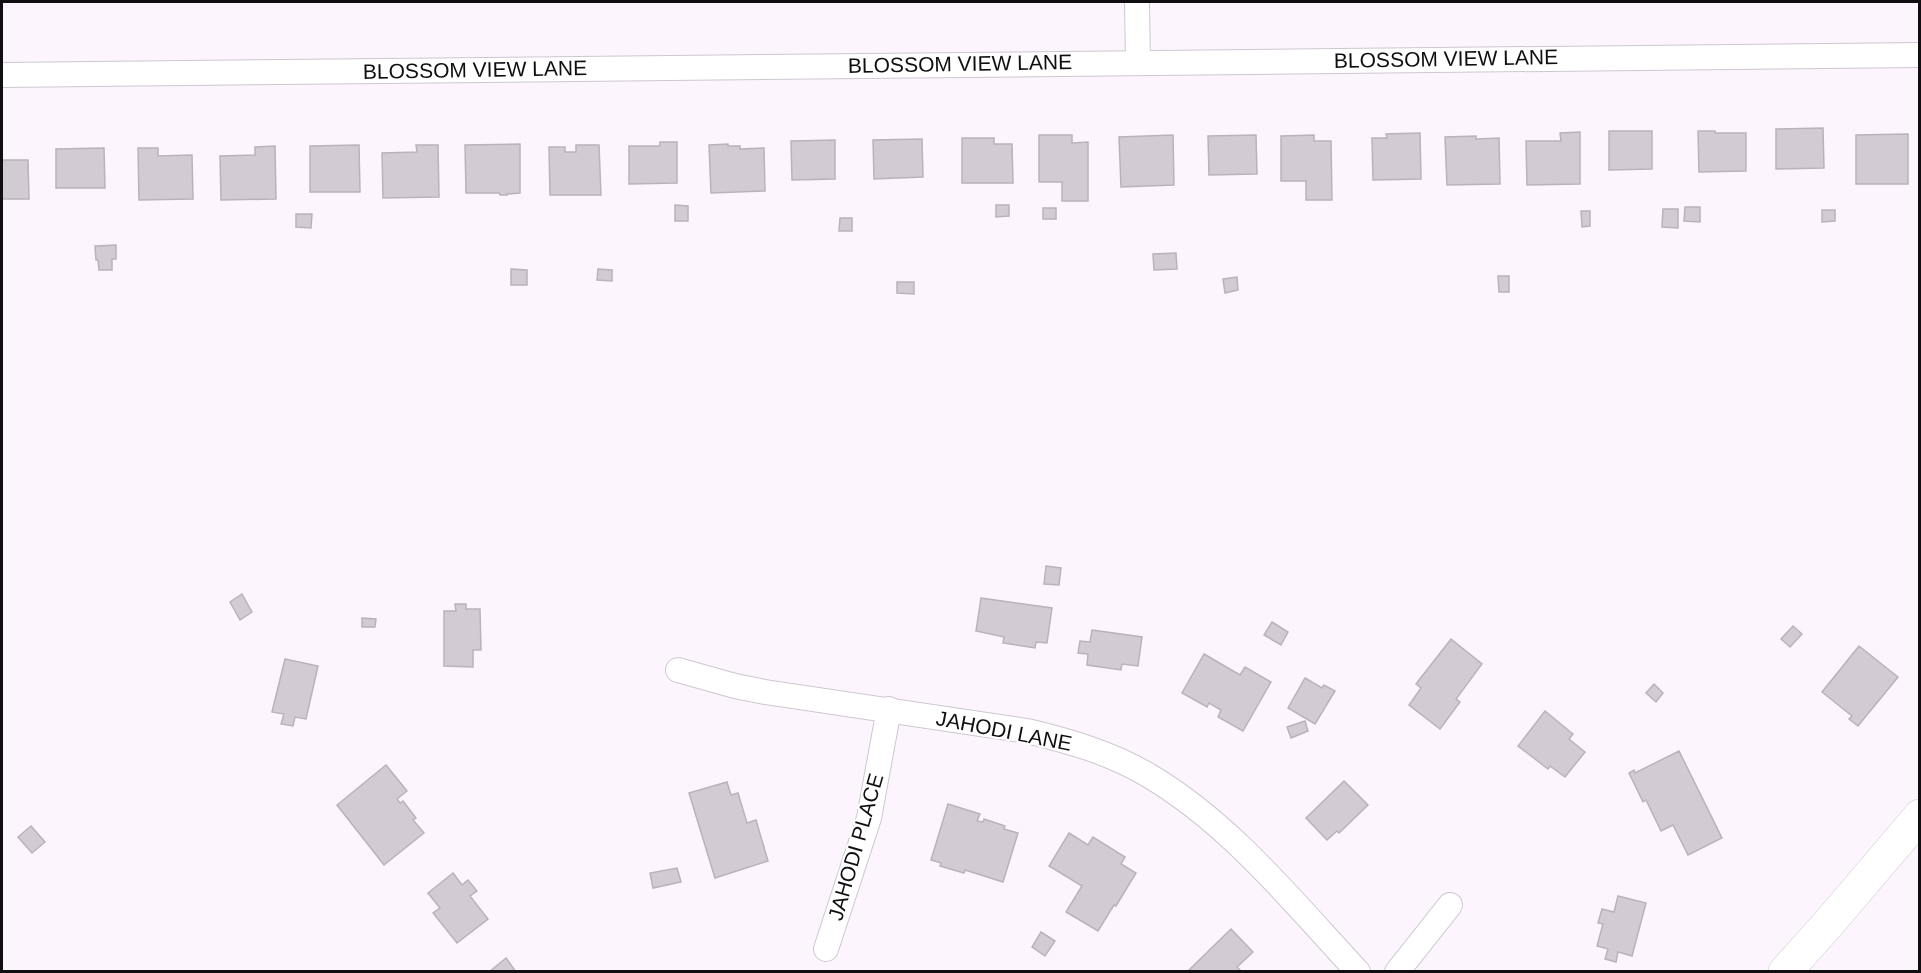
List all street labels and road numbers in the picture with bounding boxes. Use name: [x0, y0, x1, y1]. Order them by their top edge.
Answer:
street label: BLOSSOM VIEW LANE: [1334, 45, 1558, 72]
street label: BLOSSOM VIEW LANE: [848, 50, 1072, 77]
street label: BLOSSOM VIEW LANE: [363, 56, 587, 83]
street label: JAHODI LANE: [934, 706, 1074, 755]
street label: JAHODI PLACE: [824, 771, 887, 923]

